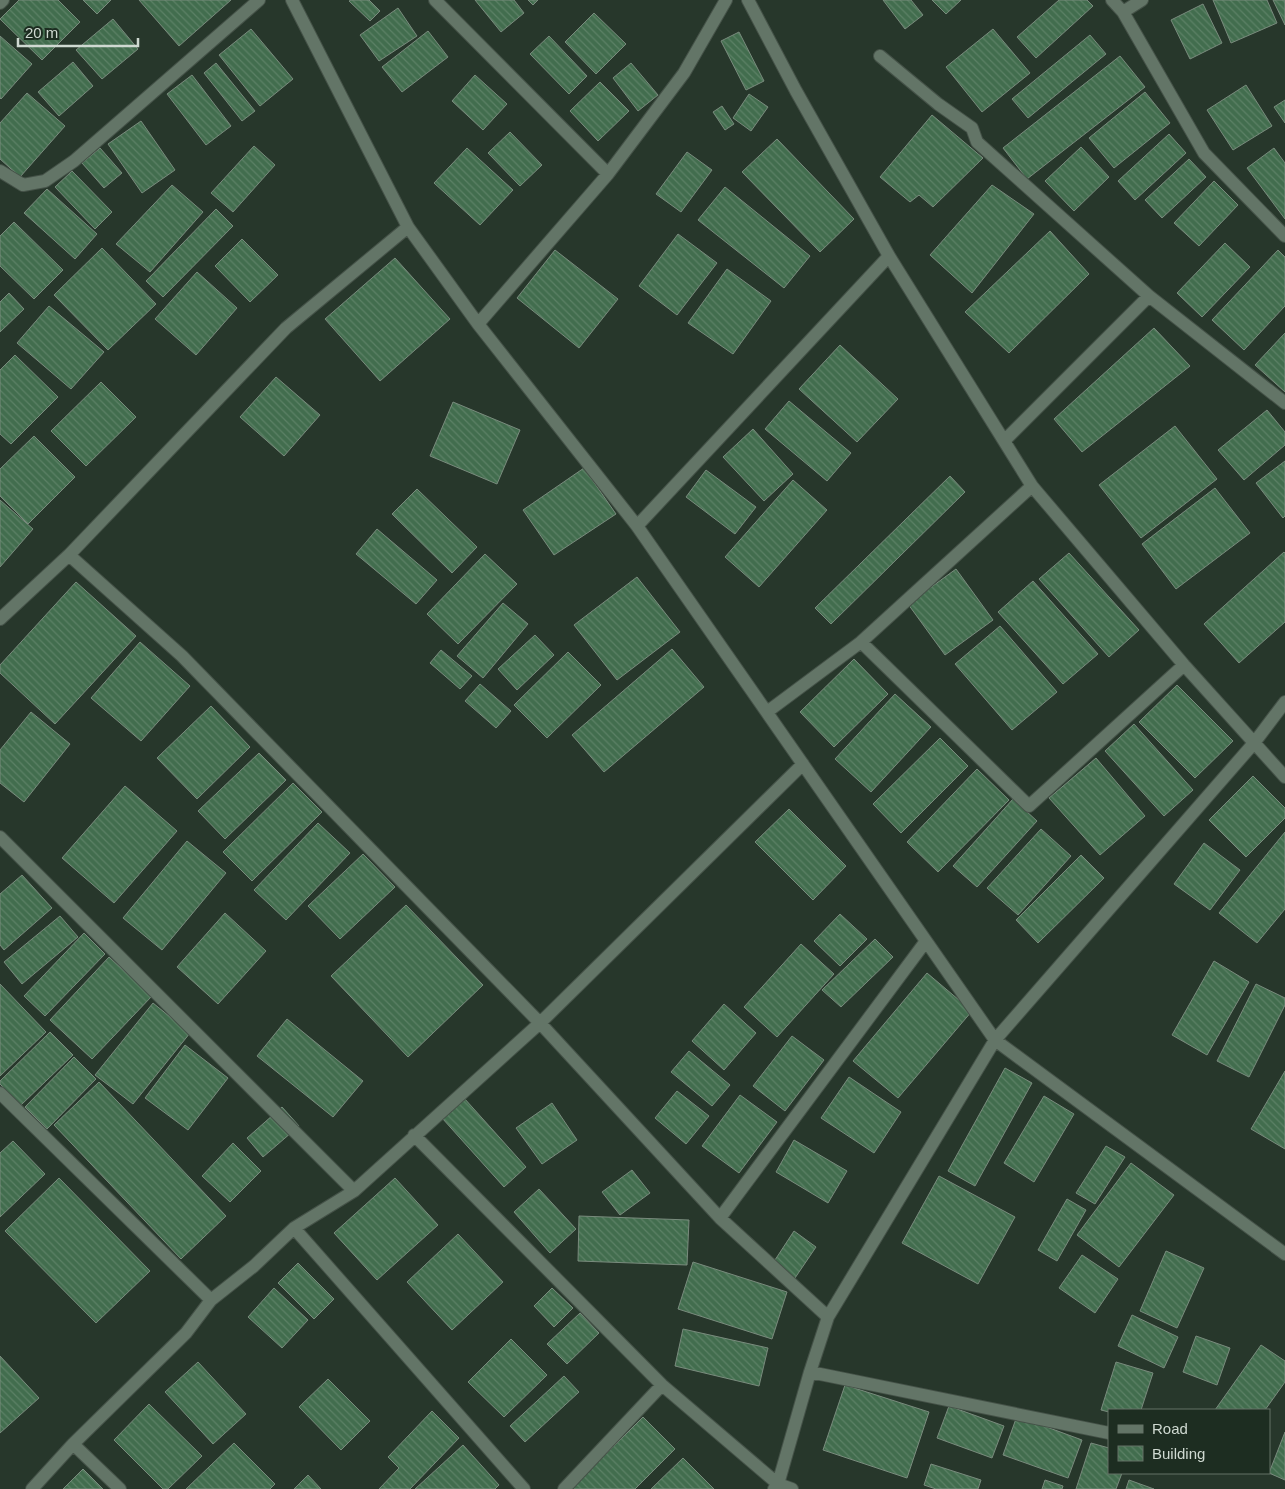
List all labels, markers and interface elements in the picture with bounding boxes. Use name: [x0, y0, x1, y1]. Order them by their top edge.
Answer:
scale bar: [18, 15, 138, 47]
text: 20 m: [25, 24, 58, 41]
legend: [1108, 1409, 1270, 1474]
text: Road: [1152, 1420, 1188, 1437]
text: Building: [1152, 1445, 1205, 1462]

